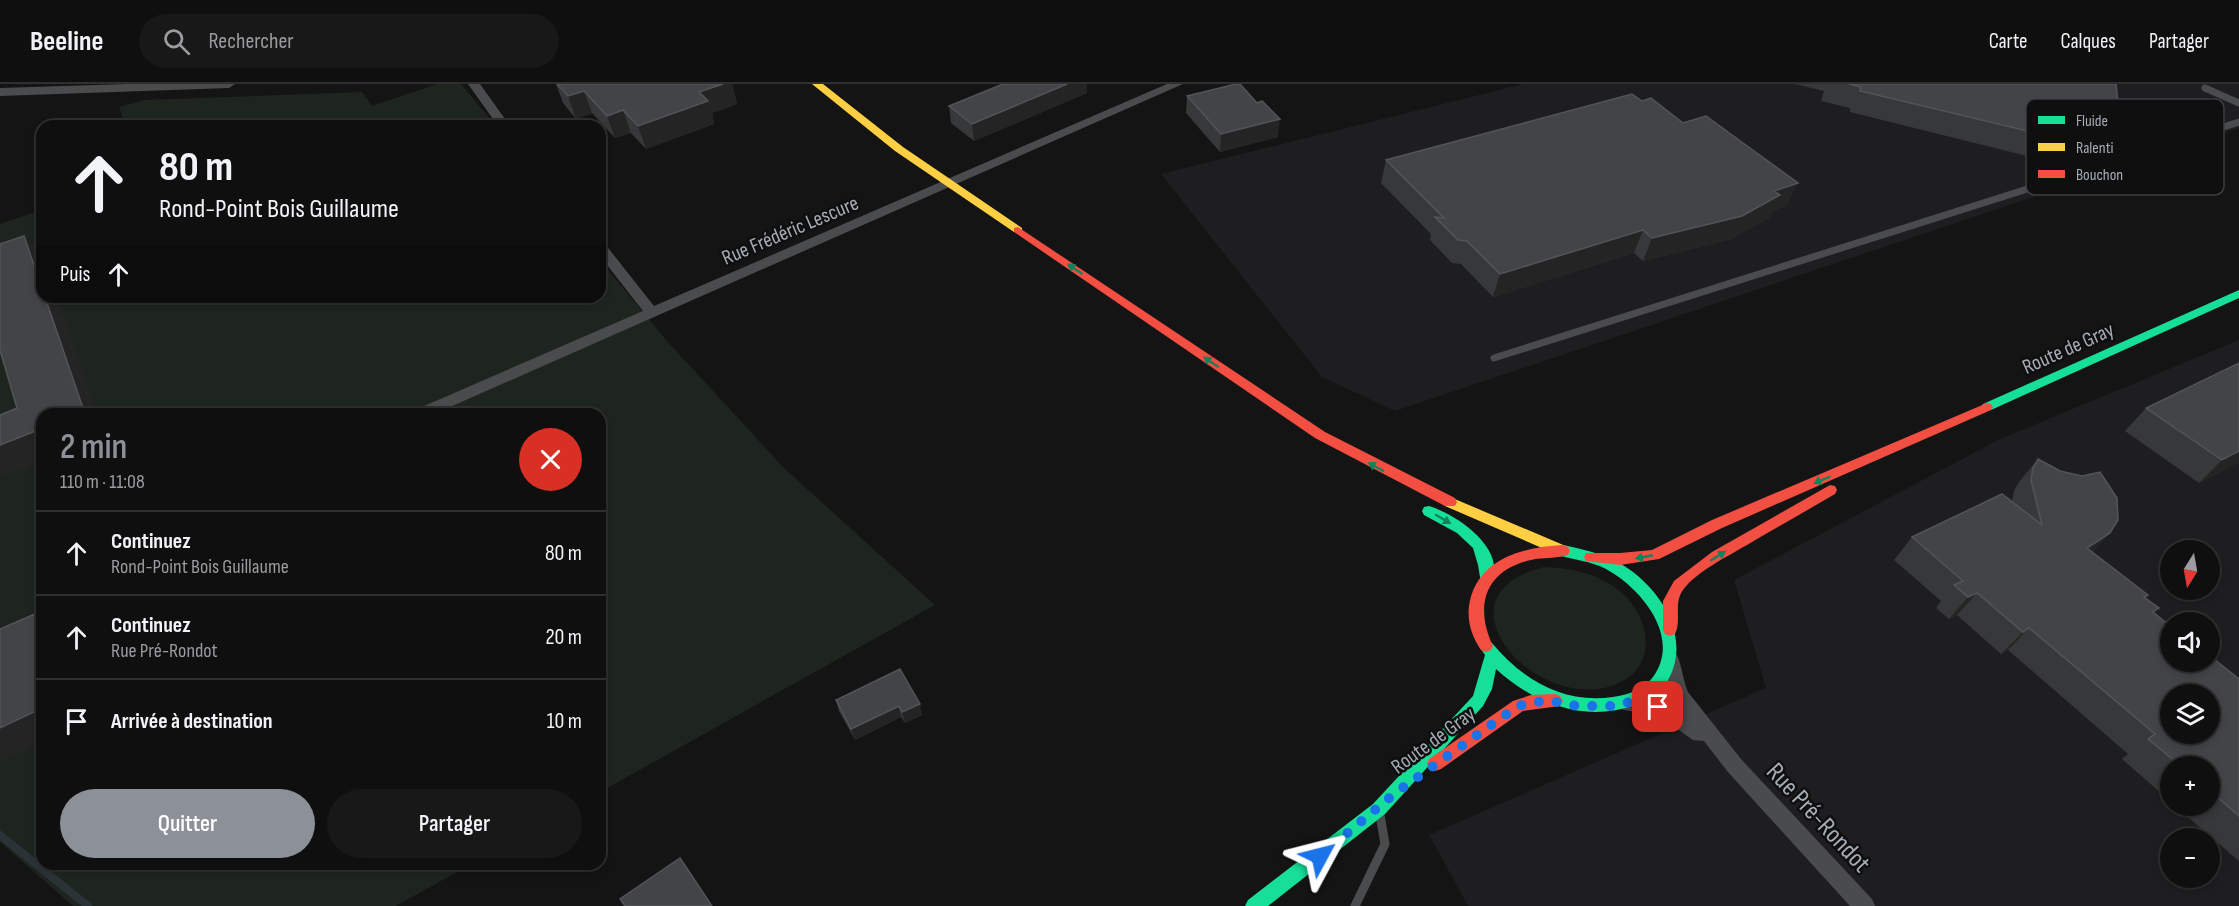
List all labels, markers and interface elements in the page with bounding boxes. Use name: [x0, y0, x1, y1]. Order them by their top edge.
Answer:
search box: [139, 14, 559, 68]
text: Beeline: [30, 25, 103, 58]
icon: search: [160, 25, 193, 58]
text: Rechercher: [208, 28, 294, 55]
text: Carte: [1989, 29, 2028, 54]
text: Calques: [2061, 29, 2116, 54]
text: Partager: [2149, 29, 2209, 54]
legend: [2026, 99, 2224, 195]
text: Fluide: [2076, 112, 2108, 131]
text: Ralenti: [2076, 139, 2114, 158]
text: 80 m: [159, 142, 233, 193]
icon: ahead: [60, 144, 138, 222]
text: Bouchon: [2076, 166, 2123, 185]
street label: Rue Frédéric Lescure: [718, 190, 862, 270]
text: Rond-Point Bois Guillaume: [159, 193, 399, 225]
icon: ahead: [102, 258, 135, 291]
text: Puis: [60, 261, 90, 288]
one-way arrow: [1067, 264, 1083, 275]
street label: Route de Gray: [2018, 317, 2118, 380]
one-way arrow: [1203, 357, 1219, 368]
text: 2 min: [60, 426, 127, 469]
button: close: [519, 428, 582, 491]
one-way arrow: [1367, 462, 1384, 472]
text: 110 m · 11:08: [60, 470, 145, 494]
one-way arrow: [1814, 475, 1831, 484]
one-way arrow: [1435, 514, 1452, 524]
text: Continuez: [111, 528, 191, 555]
icon: ahead: [60, 537, 93, 570]
text: 80 m: [545, 540, 582, 567]
north arrow: [2160, 540, 2220, 600]
map controls: [2160, 540, 2220, 888]
one-way arrow: [1710, 551, 1726, 562]
one-way arrow: [1634, 553, 1653, 562]
text: Rond-Point Bois Guillaume: [111, 555, 289, 579]
text: Continuez: [111, 612, 191, 639]
button: sound: [2160, 612, 2220, 672]
icon: ahead: [60, 621, 93, 654]
text: 20 m: [546, 624, 582, 651]
text: Rue Pré-Rondot: [111, 639, 218, 663]
pin: [1632, 681, 1683, 732]
button: layers: [2160, 684, 2220, 744]
icon: arrive: [1641, 690, 1674, 723]
street label: Route de Gray: [1386, 702, 1480, 779]
icon: arrive: [60, 705, 93, 738]
text: Arrivée à destination: [111, 708, 273, 735]
text: 10 m: [547, 708, 582, 735]
button: +: [2160, 756, 2220, 816]
street label: Rue Pré-Rondot: [1759, 757, 1877, 879]
button: Quitter: [60, 789, 315, 858]
button: Partager: [327, 789, 582, 858]
position arrow: [1288, 824, 1352, 888]
button: −: [2160, 828, 2220, 888]

